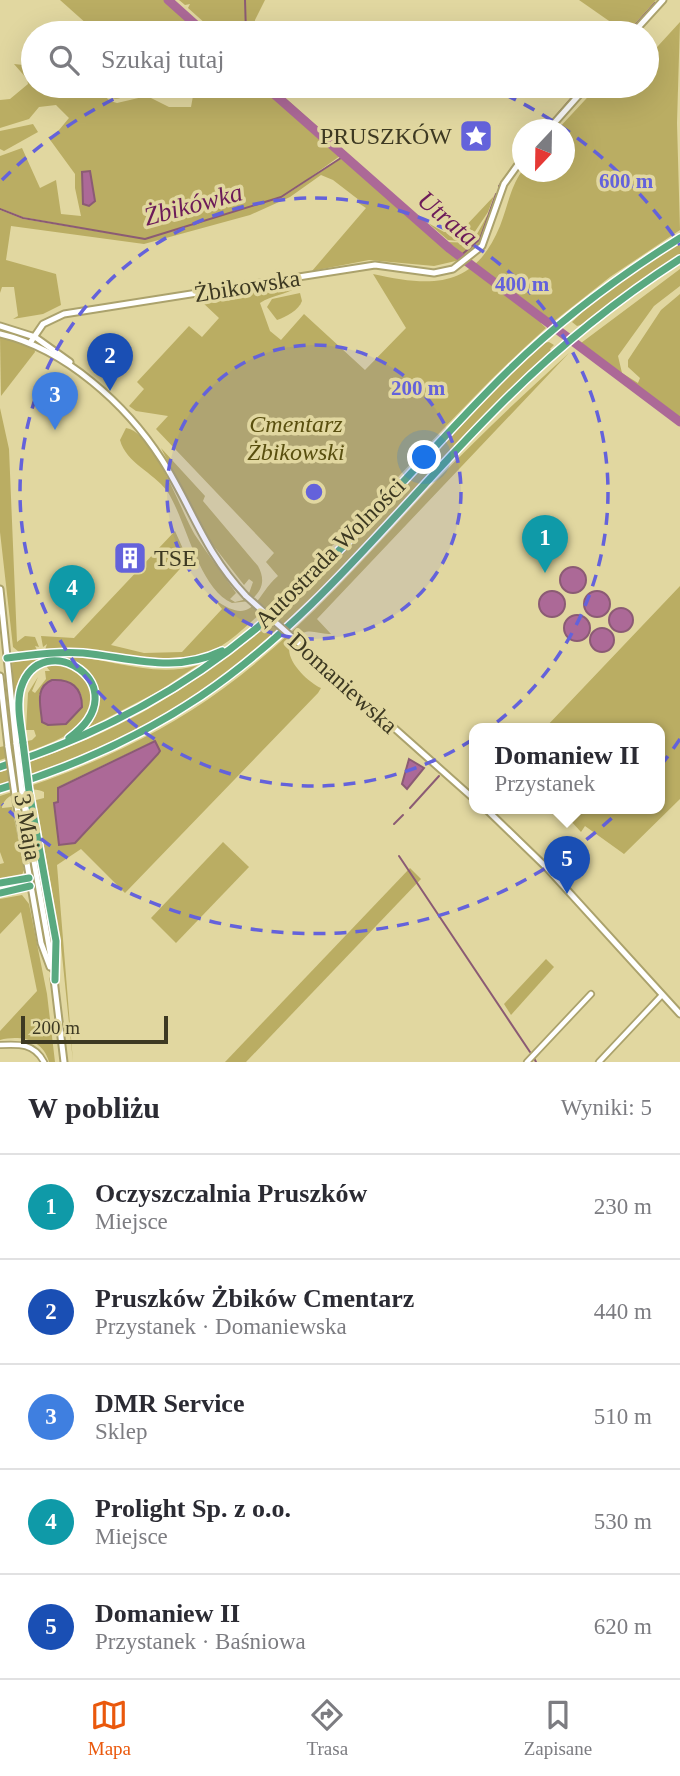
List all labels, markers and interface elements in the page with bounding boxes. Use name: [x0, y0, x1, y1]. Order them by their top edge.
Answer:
search box: [21, 21, 659, 98]
icon: search: [45, 41, 83, 79]
text: Szukaj tutaj: [101, 45, 224, 74]
place icon: PRUSZKÓW: [457, 117, 495, 155]
north arrow: [512, 119, 575, 182]
place label: PRUSZKÓW: [320, 123, 452, 149]
text: 600 m: [599, 169, 654, 193]
water label: Żbikówka: [141, 177, 246, 232]
water label: Utrata: [412, 185, 484, 252]
street label: Żbikowska: [192, 265, 302, 307]
text: 400 m: [495, 272, 550, 296]
pin: 2: [87, 333, 133, 391]
pin: 3: [32, 372, 78, 430]
text: 200 m: [391, 376, 446, 400]
park label: Cmentarz Żbikowski: [247, 411, 345, 465]
your location: [407, 440, 441, 474]
street label: Autostrada Wolności: [250, 473, 410, 633]
centre of rings: [302, 480, 326, 504]
pin: 1: [522, 515, 568, 573]
building icon: TSE: [111, 539, 149, 577]
place label: TSE: [154, 545, 197, 571]
pin: 4: [49, 565, 95, 623]
street label: Domaniewska: [283, 627, 403, 739]
popup: [469, 723, 665, 814]
text: Domaniew II: [494, 741, 640, 770]
text: Przystanek: [494, 771, 595, 796]
street label: 3 Maja: [9, 792, 47, 863]
pin: 5: [544, 836, 590, 894]
scale bar: [21, 1013, 168, 1045]
text: 200 m: [32, 1017, 80, 1038]
text: W pobliżu: [28, 1091, 160, 1124]
text: Wyniki: 5: [561, 1095, 652, 1120]
text: Oczyszczalnia Pruszków: [95, 1179, 367, 1208]
text: 1: [45, 1194, 57, 1219]
text: 230 m: [594, 1194, 652, 1219]
text: Miejsce: [95, 1209, 168, 1234]
text: Pruszków Żbików Cmentarz: [95, 1284, 414, 1313]
text: 2: [45, 1299, 57, 1324]
text: 440 m: [594, 1299, 652, 1324]
text: Przystanek · Domaniewska: [95, 1314, 347, 1339]
text: DMR Service: [95, 1389, 244, 1418]
text: 3: [45, 1404, 57, 1429]
text: 510 m: [594, 1404, 652, 1429]
text: Sklep: [95, 1419, 147, 1444]
text: Prolight Sp. z o.o.: [95, 1494, 291, 1523]
text: 4: [45, 1509, 57, 1534]
text: 530 m: [594, 1509, 652, 1534]
text: Miejsce: [95, 1524, 168, 1549]
text: Domaniew II: [95, 1599, 240, 1628]
text: 5: [45, 1614, 57, 1639]
text: 620 m: [594, 1614, 652, 1639]
text: Przystanek · Baśniowa: [95, 1629, 306, 1654]
tab: Mapa: [88, 1696, 131, 1760]
tab: Trasa: [307, 1696, 348, 1760]
tab: Zapisane: [524, 1696, 592, 1760]

